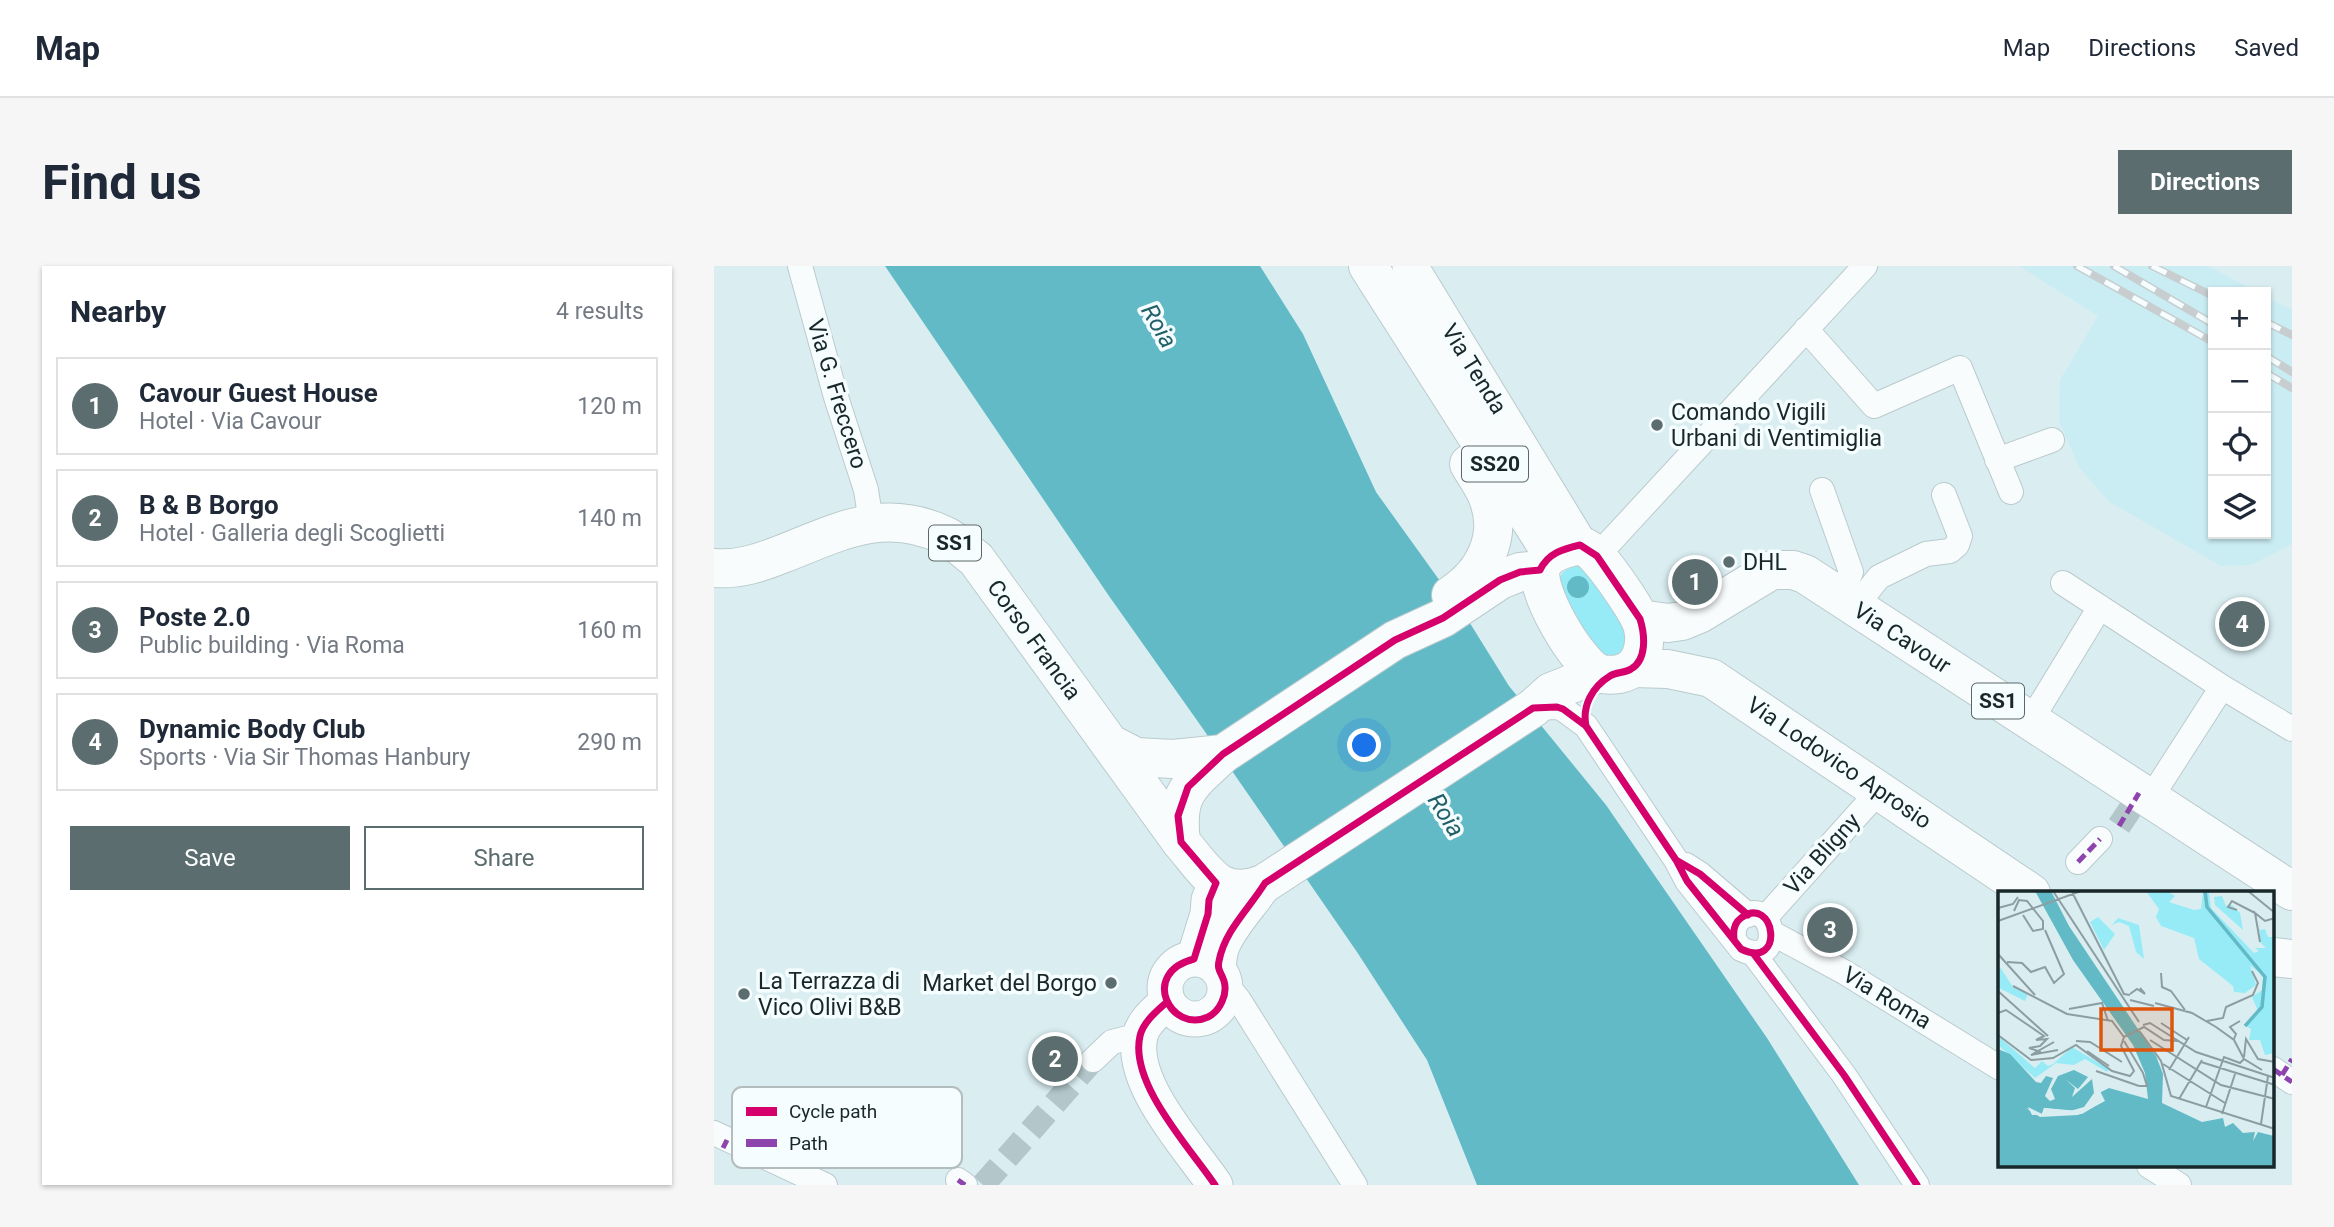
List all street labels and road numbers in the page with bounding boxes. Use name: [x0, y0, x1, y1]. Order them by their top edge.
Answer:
street label: Via G. Freccero: [801, 316, 873, 472]
street label: Via Tenda: [1436, 319, 1512, 419]
road number: SS20: [1462, 446, 1528, 482]
road number: SS1: [929, 526, 981, 560]
street label: Corso Francia: [981, 575, 1087, 705]
street label: Via Cavour: [1848, 597, 1956, 679]
road number: SS1: [1972, 684, 2024, 718]
street label: Via Lodovico Aprosio: [1742, 691, 1936, 835]
street label: Via Bligny: [1778, 808, 1866, 900]
street label: Via Roma: [1838, 961, 1936, 1035]

